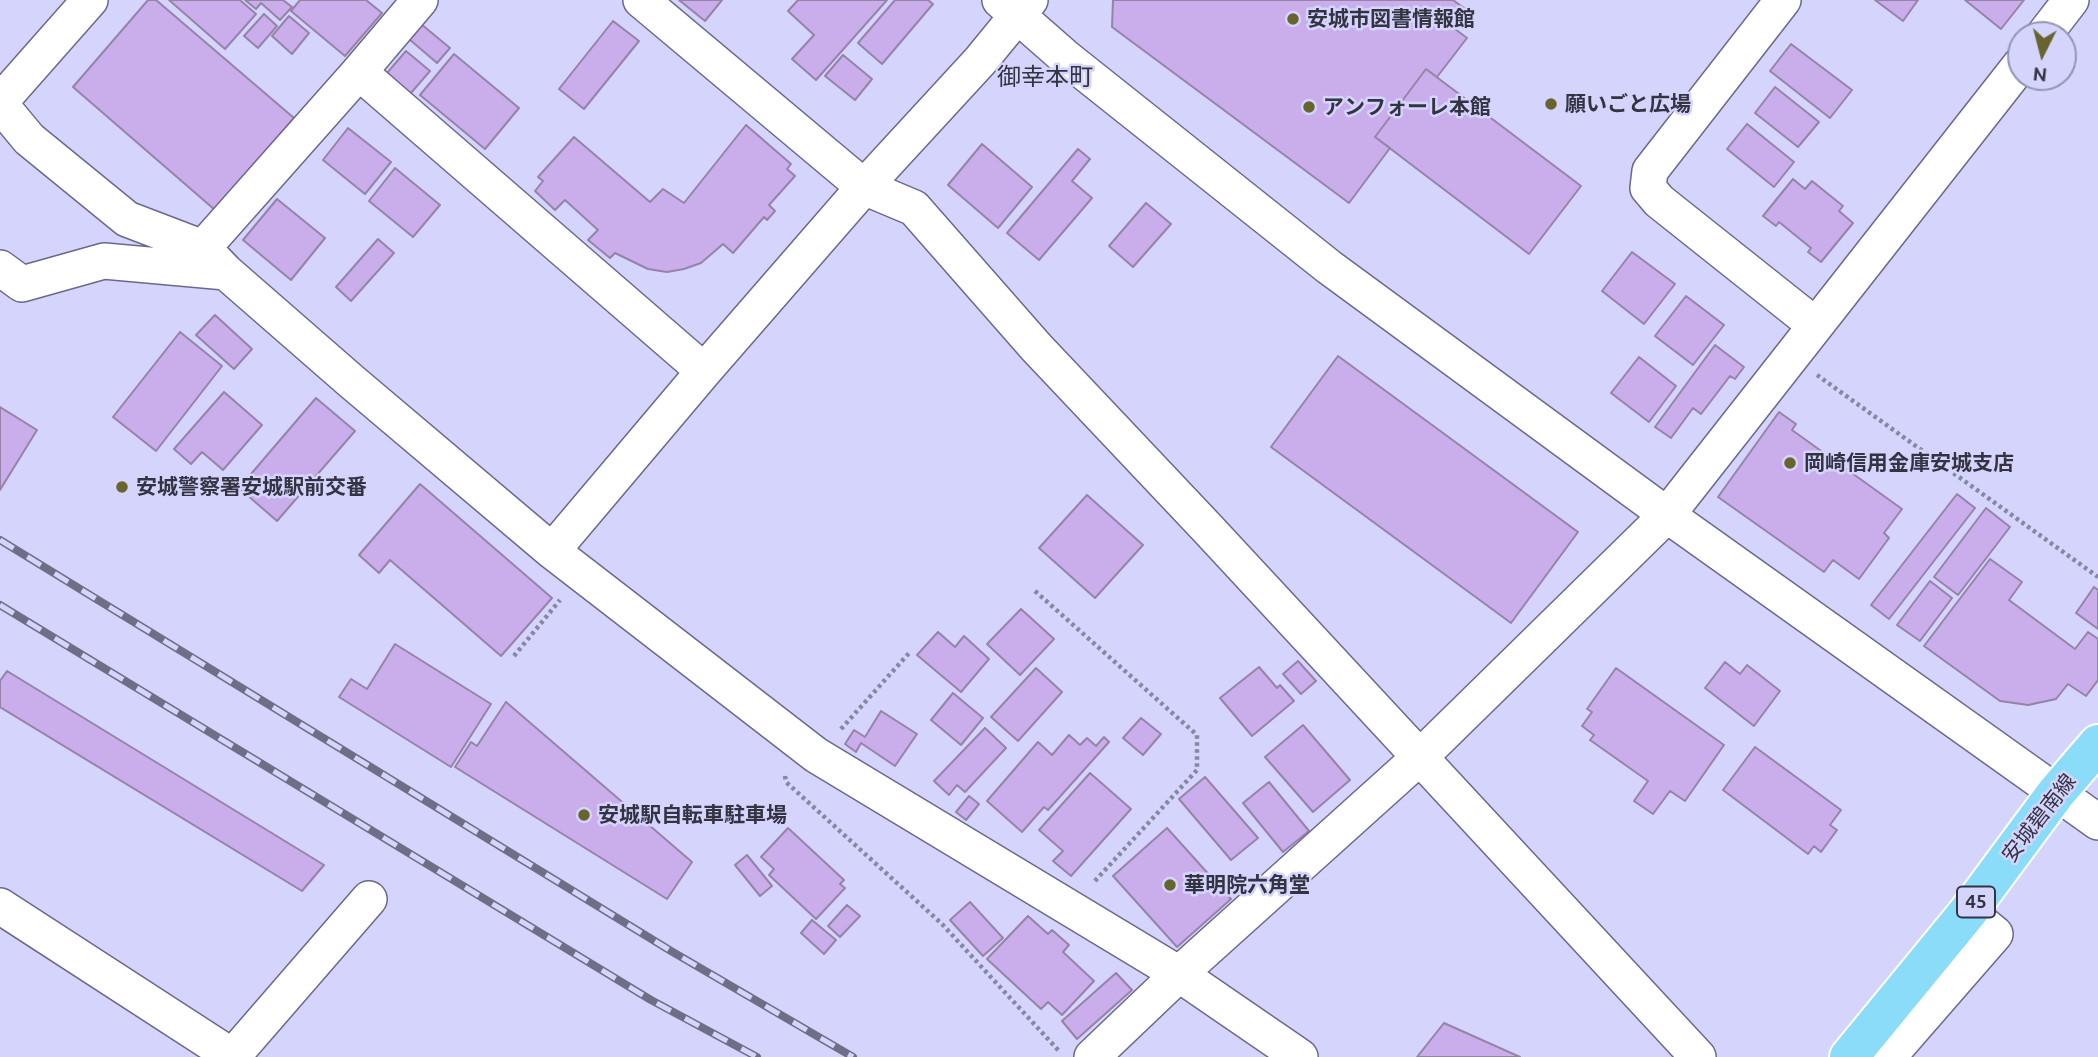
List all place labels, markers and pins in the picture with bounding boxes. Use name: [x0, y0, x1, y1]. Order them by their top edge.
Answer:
place label: 安城市図書情報館: [1307, 6, 1475, 32]
marker: 安城市図書情報館: [1285, 11, 1301, 27]
place label: 願いごと広場: [1565, 91, 1691, 117]
place label: アンフォーレ本館: [1323, 94, 1491, 120]
marker: 願いごと広場: [1543, 96, 1559, 112]
marker: アンフォーレ本館: [1301, 99, 1317, 115]
place label: 岡崎信用金庫安城支店: [1804, 450, 2014, 476]
marker: 岡崎信用金庫安城支店: [1782, 455, 1798, 471]
place label: 安城警察署安城駅前交番: [136, 474, 367, 500]
marker: 安城警察署安城駅前交番: [114, 479, 130, 495]
place label: 安城駅自転車駐車場: [598, 802, 787, 828]
marker: 安城駅自転車駐車場: [576, 807, 592, 823]
place label: 華明院六角堂: [1184, 872, 1310, 898]
marker: 華明院六角堂: [1162, 877, 1178, 893]

